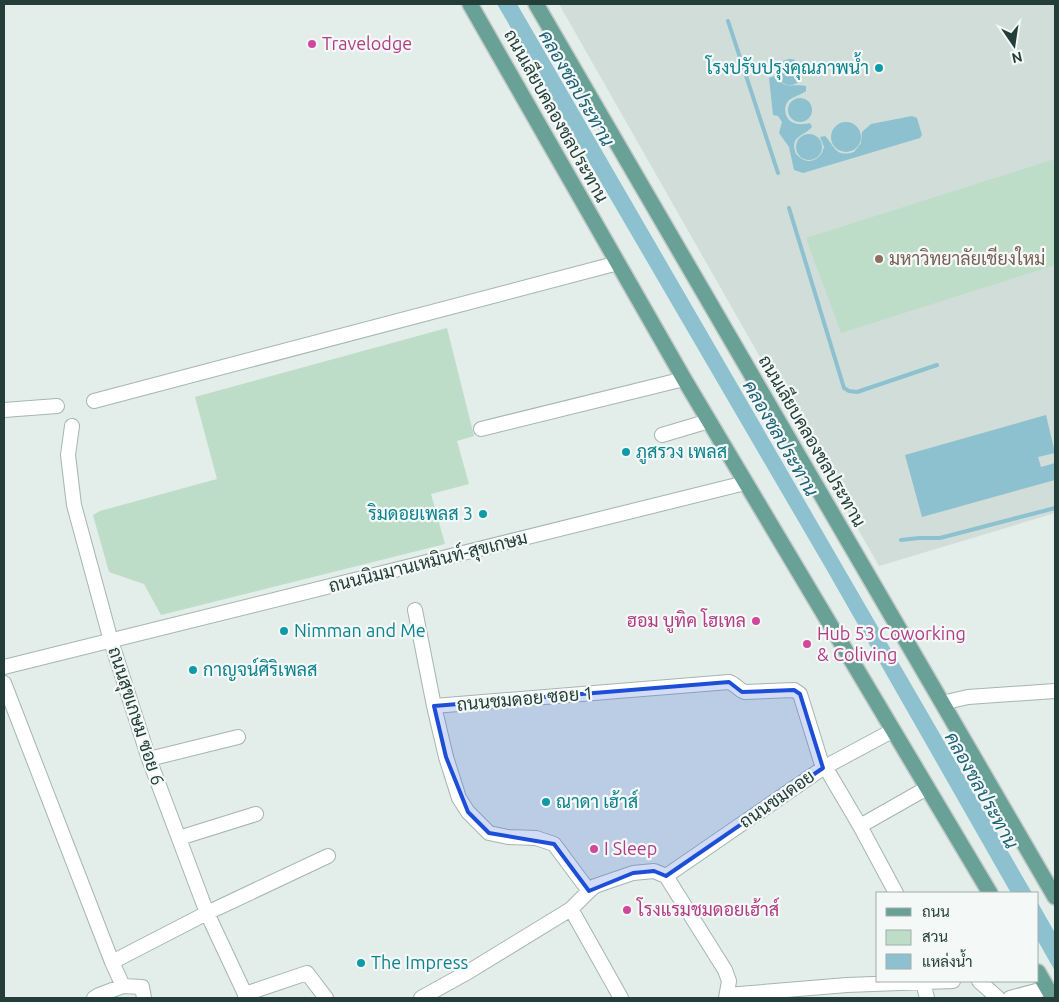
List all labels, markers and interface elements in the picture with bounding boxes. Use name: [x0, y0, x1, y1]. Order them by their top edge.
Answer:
north arrow: [989, 20, 1039, 70]
street label: ถนนเลียบคลองชลประทาน: [501, 24, 615, 206]
water label: คลองชลประทาน: [535, 26, 619, 150]
place label: Travelodge: [322, 33, 412, 53]
marker: Travelodge: [306, 38, 318, 50]
text: N: [1010, 49, 1024, 67]
place label: โรงปรับปรุงคุณภาพน้ำ: [705, 52, 869, 80]
marker: โรงปรับปรุงคุณภาพน้ำ: [873, 62, 885, 74]
place label: มหาวิทยาลัยเชียงใหม่: [889, 246, 1045, 268]
marker: มหาวิทยาลัยเชียงใหม่: [873, 253, 885, 265]
street label: ถนนเลียบคลองชลประทาน: [755, 350, 872, 530]
water label: คลองชลประทาน: [739, 376, 823, 500]
place label: ภูสรวง เพลส: [636, 441, 727, 465]
marker: ภูสรวง เพลส: [620, 446, 632, 458]
place label: ริมดอยเพลส 3: [367, 503, 473, 523]
marker: ริมดอยเพลส 3: [477, 508, 489, 520]
street label: ถนนนิมมานเหมินท์-สุขเกษม: [326, 525, 530, 598]
place label: ฮอม บูทิค โฮเทล: [627, 608, 746, 634]
marker: ฮอม บูทิค โฮเทล: [750, 615, 762, 627]
place label: Nimman and Me: [294, 620, 426, 640]
place label: Hub 53 Coworking & Coliving: [817, 623, 966, 664]
marker: Nimman and Me: [278, 625, 290, 637]
marker: Hub 53 Coworking & Coliving: [801, 638, 813, 650]
street label: ถนนสุขเกษม ซอย 6: [102, 644, 169, 788]
place label: กาญจน์ศิริเพลส: [203, 657, 317, 681]
marker: กาญจน์ศิริเพลส: [187, 664, 199, 676]
street label: ถนนชมดอย ซอย 1: [456, 682, 594, 714]
water label: คลองชลประทาน: [941, 728, 1023, 852]
street label: ถนนชมดอย: [735, 765, 818, 831]
place label: ณาดา เฮ้าส์: [556, 789, 638, 811]
marker: ณาดา เฮ้าส์: [540, 796, 552, 808]
place label: I Sleep: [604, 838, 657, 858]
marker: I Sleep: [588, 843, 600, 855]
legend: [876, 892, 1039, 982]
place label: โรงแรมชมดอยเฮ้าส์: [636, 897, 779, 919]
text: ถนน: [922, 903, 950, 920]
marker: โรงแรมชมดอยเฮ้าส์: [621, 904, 633, 916]
text: สวน: [922, 928, 948, 945]
text: แหล่งน้ำ: [922, 949, 973, 970]
place label: The Impress: [371, 952, 469, 972]
marker: The Impress: [355, 957, 367, 969]

